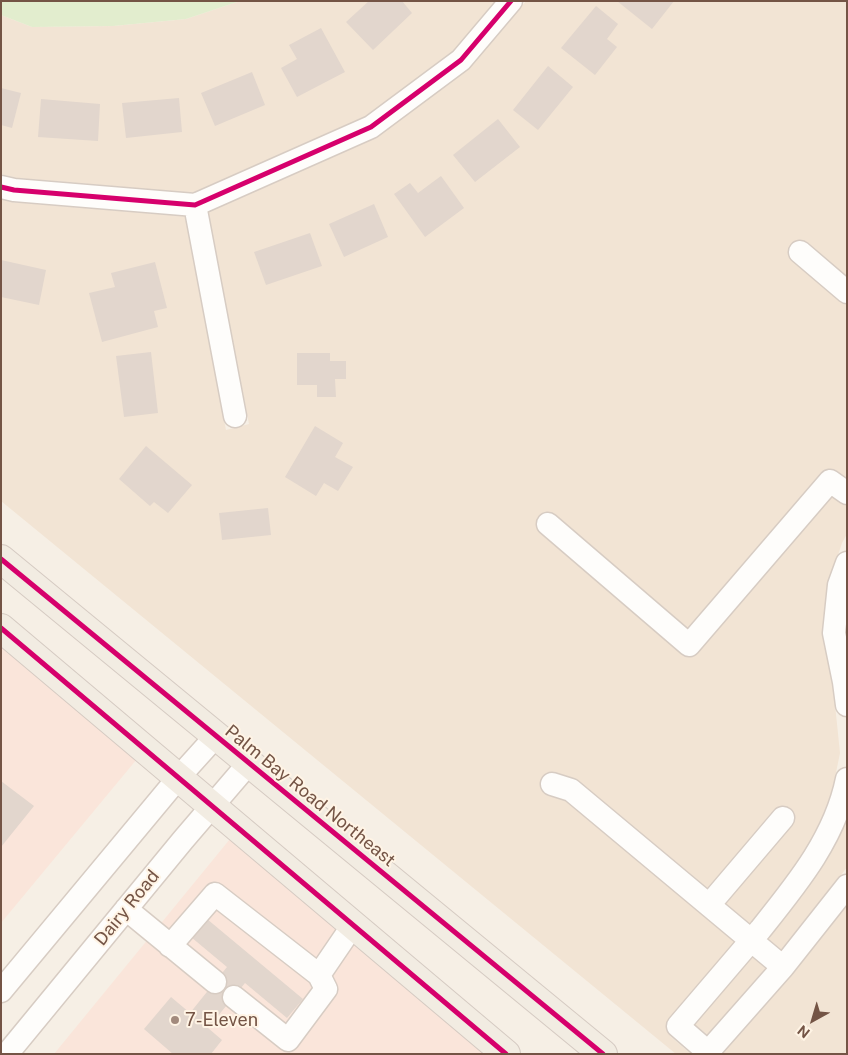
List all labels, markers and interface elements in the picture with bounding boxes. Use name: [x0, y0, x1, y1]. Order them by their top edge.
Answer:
street label: Palm Bay Road Northeast: [220, 721, 400, 871]
street label: Dairy Road: [90, 866, 164, 950]
north arrow: [788, 995, 838, 1045]
place label: 7-Eleven: [185, 1009, 258, 1031]
marker: 7-Eleven: [169, 1014, 181, 1026]
text: N: [794, 1022, 813, 1041]

